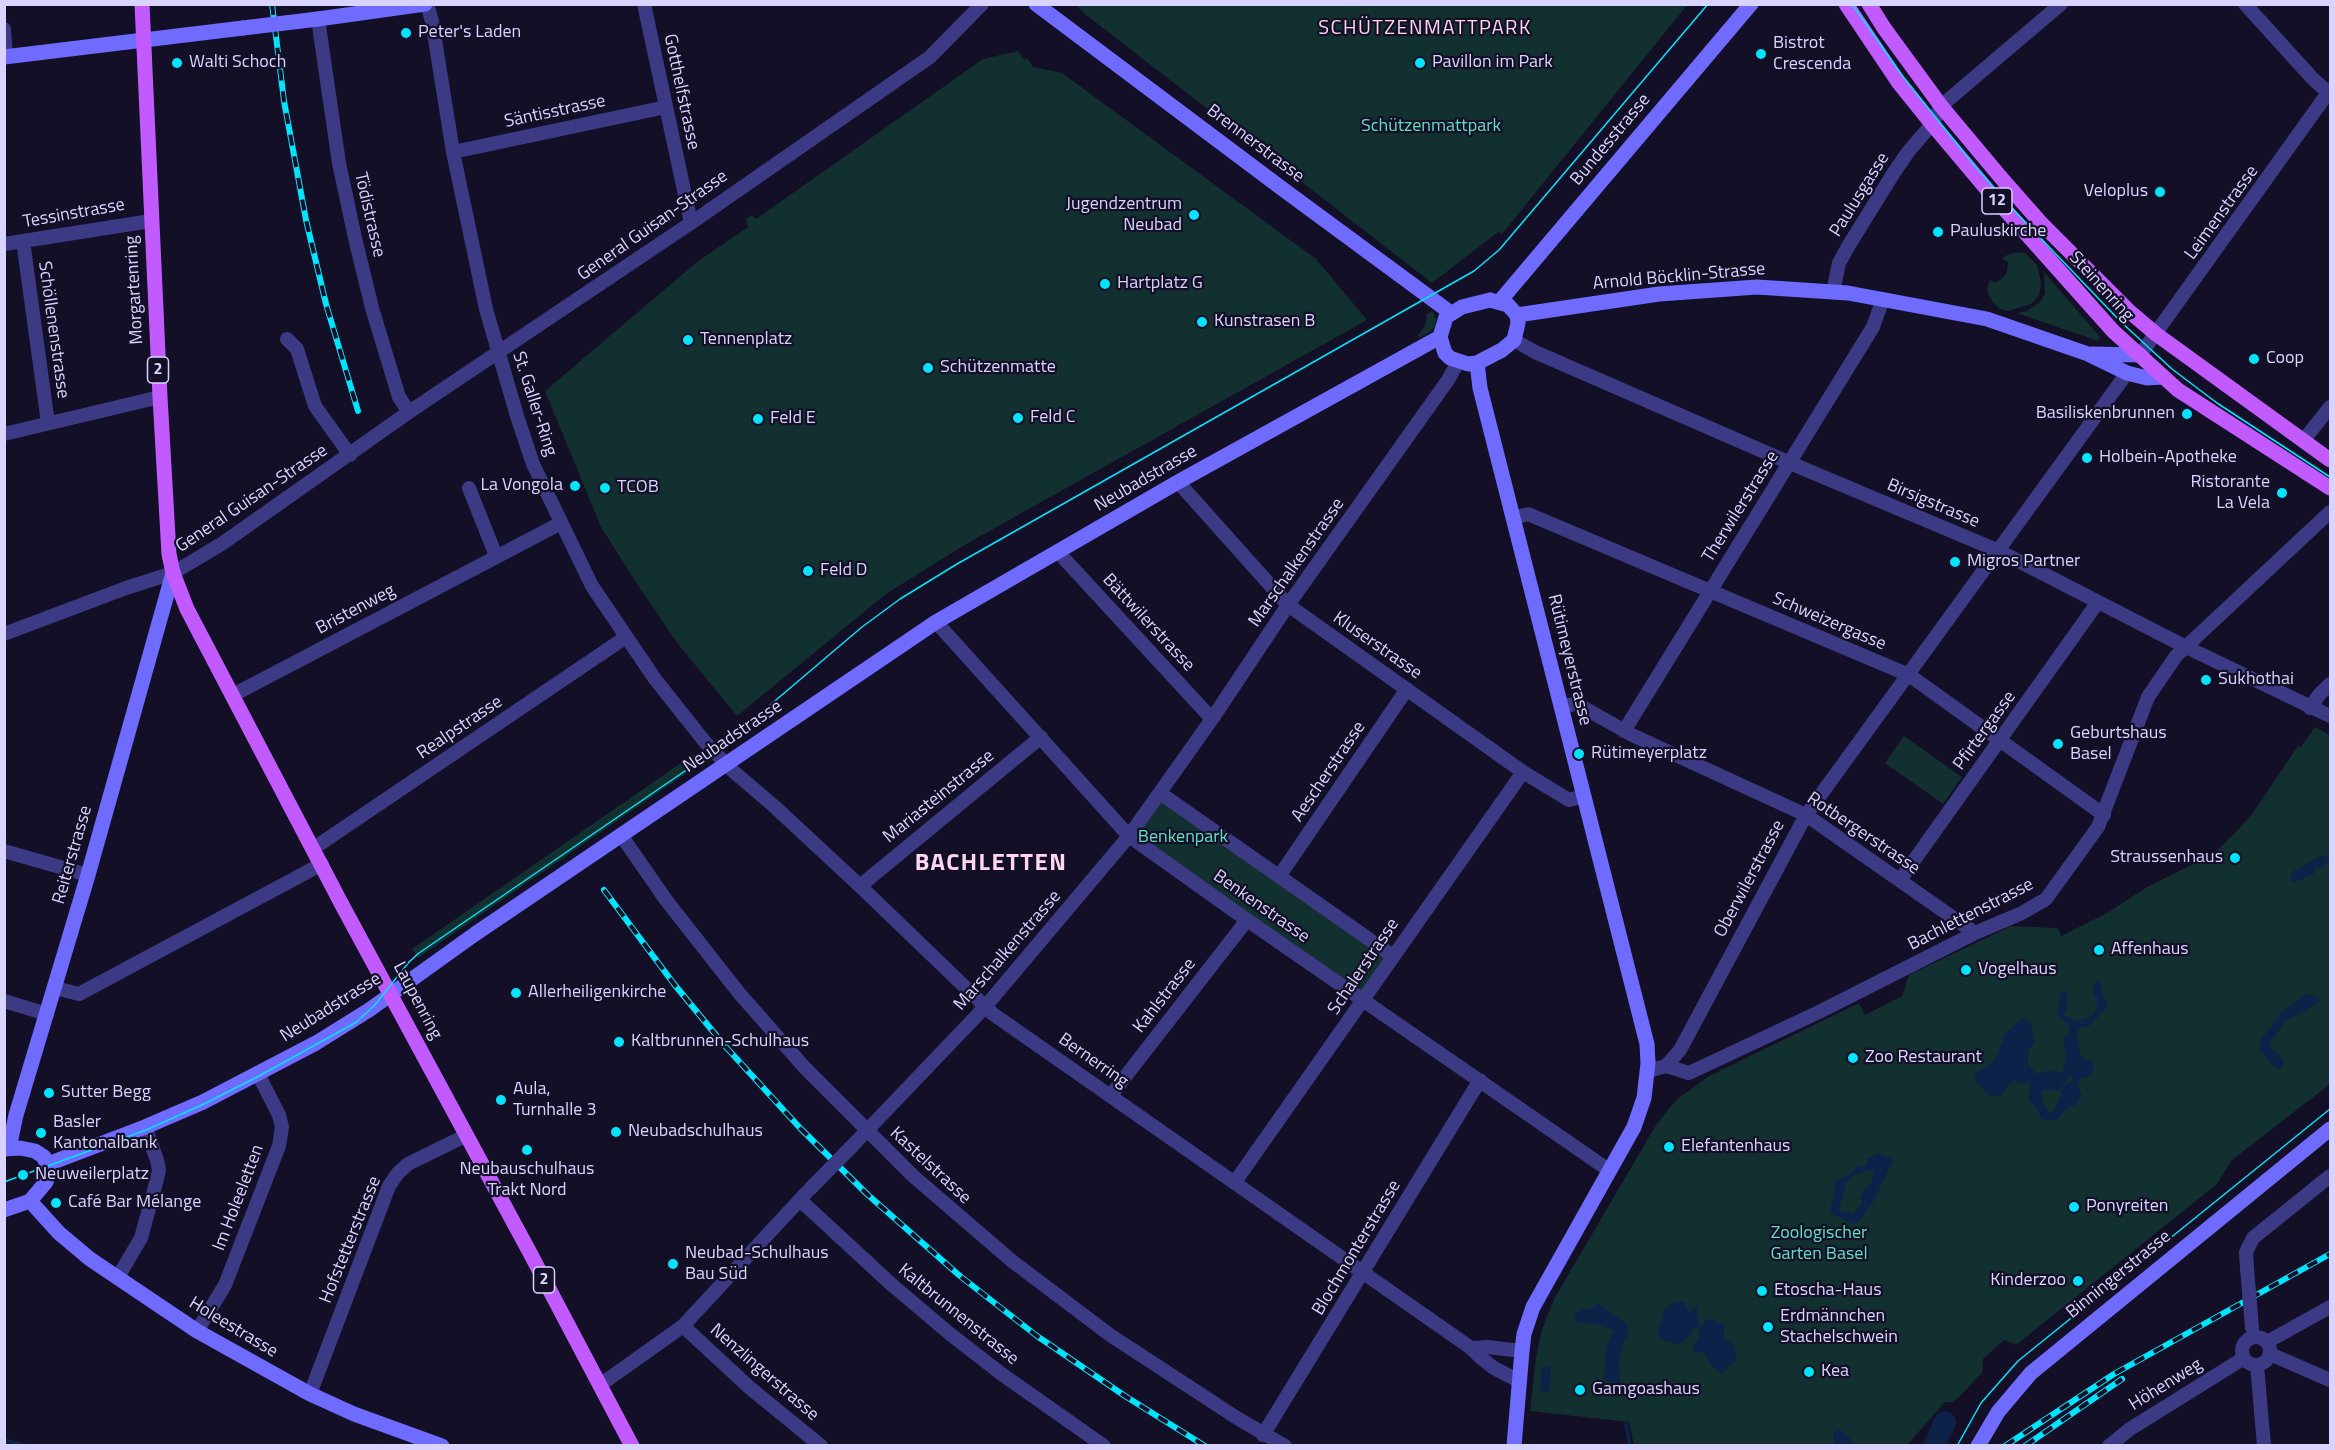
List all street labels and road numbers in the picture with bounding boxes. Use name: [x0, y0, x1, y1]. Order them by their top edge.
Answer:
street label: Gotthelfstrasse: [658, 32, 704, 152]
street label: Bundesstrasse: [1566, 90, 1656, 190]
street label: Säntisstrasse: [502, 91, 608, 133]
street label: Brennerstrasse: [1202, 100, 1308, 188]
street label: Paulusgasse: [1826, 149, 1894, 241]
street label: Leimenstrasse: [2181, 162, 2263, 264]
street label: General Guisan-Strasse: [574, 166, 732, 286]
street label: Tödistrasse: [349, 170, 389, 260]
road number: 12: [1982, 188, 2012, 214]
street label: Tessinstrasse: [21, 194, 127, 234]
street label: Morgartenring: [121, 235, 149, 345]
street label: Steinenring: [2064, 248, 2138, 326]
street label: Arnold Böcklin-Strasse: [1592, 259, 1766, 295]
street label: Schöllenenstrasse: [33, 260, 73, 400]
street label: St. Galler-Ring: [507, 349, 561, 459]
road number: 2: [148, 357, 168, 383]
street label: General Guisan-Strasse: [172, 440, 332, 558]
street label: Neubadstrasse: [1091, 441, 1201, 517]
street label: Therwilerstrasse: [1698, 447, 1784, 567]
street label: Birsigstrasse: [1883, 475, 1983, 533]
street label: Marschalkenstrasse: [1244, 494, 1350, 632]
street label: Bättwilerstrasse: [1097, 570, 1199, 676]
street label: Bristenweg: [313, 580, 399, 640]
street label: Schweizergasse: [1769, 588, 1889, 656]
street label: Rütimeyerstrasse: [1542, 592, 1596, 728]
street label: Kluserstrasse: [1328, 607, 1426, 685]
street label: Pfirtergasse: [1949, 687, 2021, 775]
street label: Realpstrasse: [413, 692, 507, 764]
street label: Neubadstrasse: [679, 696, 787, 778]
street label: Aescherstrasse: [1287, 718, 1371, 826]
street label: Mariasteinstrasse: [879, 746, 999, 848]
street label: Rotbergerstrasse: [1802, 788, 1924, 880]
street label: Reiterstrasse: [49, 803, 97, 907]
street label: Oberwilerstrasse: [1710, 817, 1790, 941]
street label: Benkenstrasse: [1209, 866, 1313, 948]
street label: Bachlettenstrasse: [1905, 874, 2037, 956]
street label: Marschalkenstrasse: [950, 886, 1066, 1016]
street label: Schalerstrasse: [1324, 915, 1404, 1019]
street label: Kahlstrasse: [1129, 954, 1201, 1038]
street label: Laupenring: [388, 959, 446, 1043]
street label: Neubadstrasse: [277, 969, 385, 1047]
street label: Bernerring: [1054, 1029, 1132, 1093]
street label: Kastelstrasse: [885, 1123, 975, 1209]
street label: Im Holeeletten: [209, 1142, 269, 1254]
street label: Hofstetterstrasse: [316, 1173, 386, 1307]
street label: Blochmonterstrasse: [1308, 1177, 1406, 1319]
street label: Binningerstrasse: [2062, 1226, 2176, 1324]
street label: Kaltbrunnenstrasse: [893, 1260, 1023, 1370]
road number: 2: [534, 1267, 554, 1293]
street label: Holeestrasse: [185, 1293, 281, 1363]
street label: Nenzlingerstrasse: [705, 1320, 823, 1426]
street label: Höhenweg: [2126, 1354, 2206, 1416]

